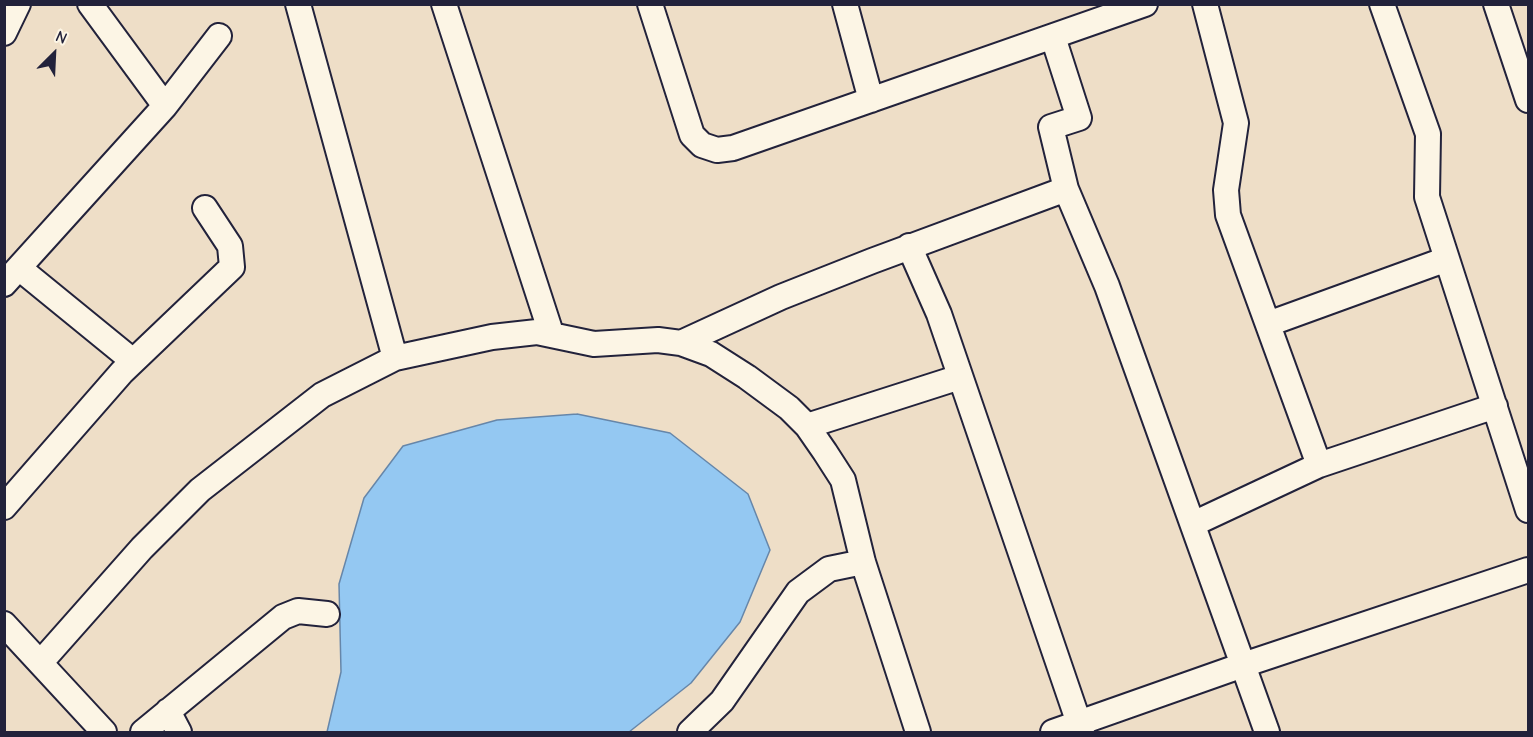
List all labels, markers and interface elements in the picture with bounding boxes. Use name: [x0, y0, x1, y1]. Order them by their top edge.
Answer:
north arrow: [24, 24, 84, 84]
text: N: [53, 27, 70, 48]

